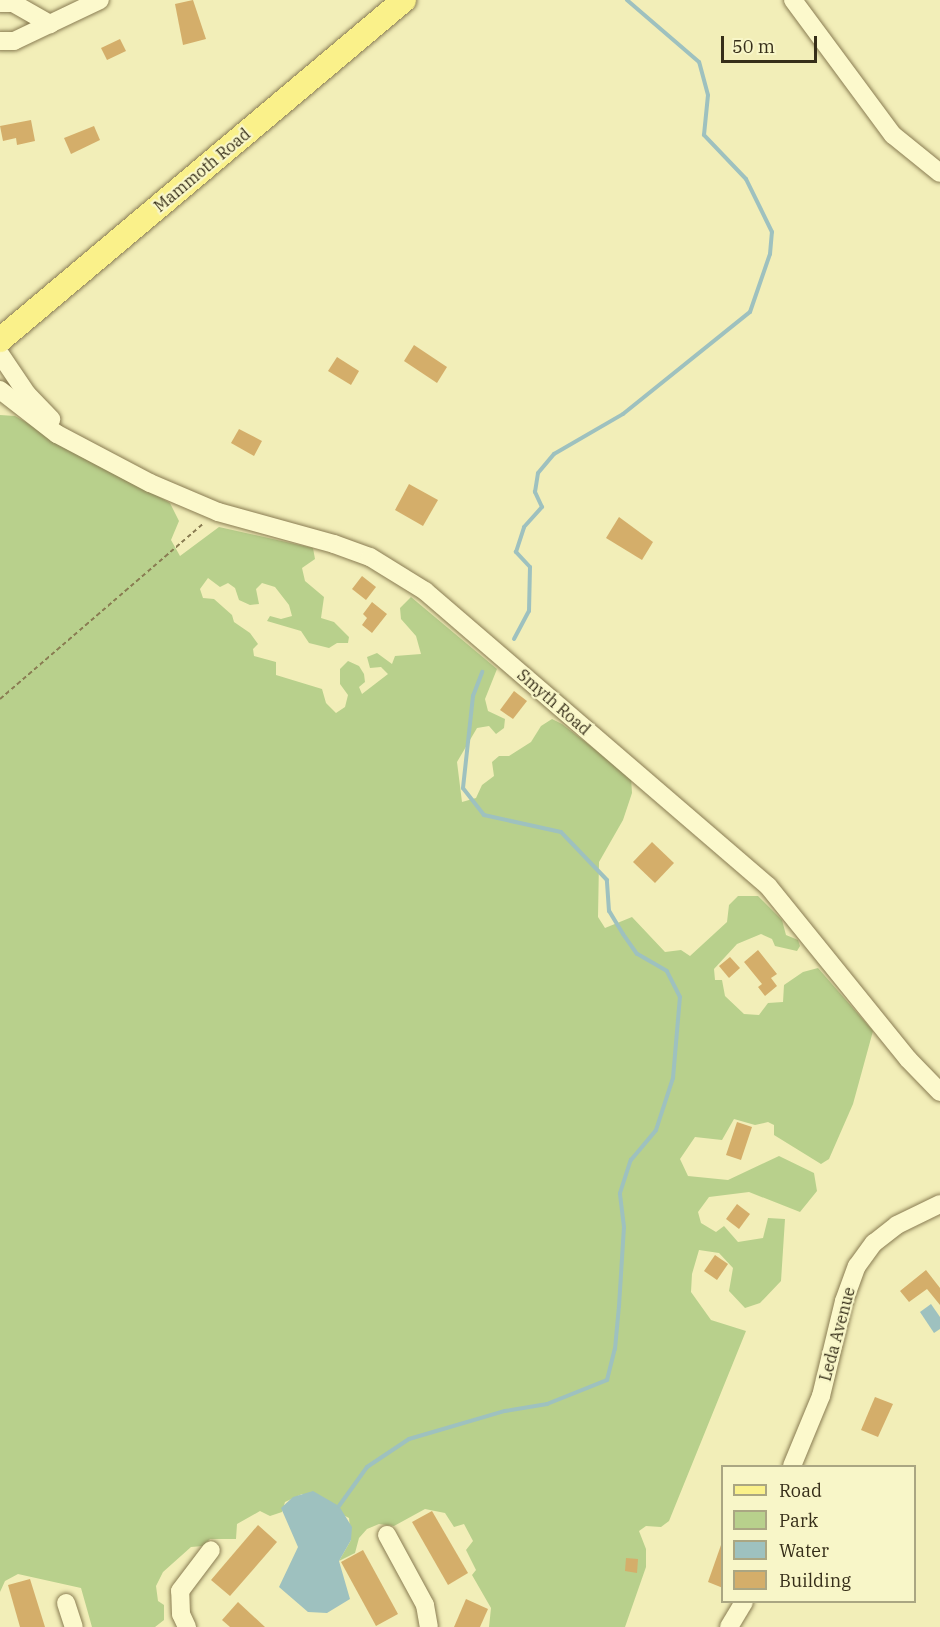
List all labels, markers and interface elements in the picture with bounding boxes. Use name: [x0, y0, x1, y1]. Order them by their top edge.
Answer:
scale bar: [724, 24, 820, 62]
text: 50 m: [732, 35, 775, 58]
street label: Mammoth Road: [150, 124, 254, 216]
street label: Smyth Road: [514, 665, 594, 739]
street label: Leda Avenue: [815, 1285, 859, 1383]
legend: [721, 1465, 916, 1603]
text: Road: [779, 1479, 822, 1502]
text: Park: [779, 1509, 818, 1532]
text: Water: [779, 1539, 829, 1562]
text: Building: [779, 1569, 851, 1592]

